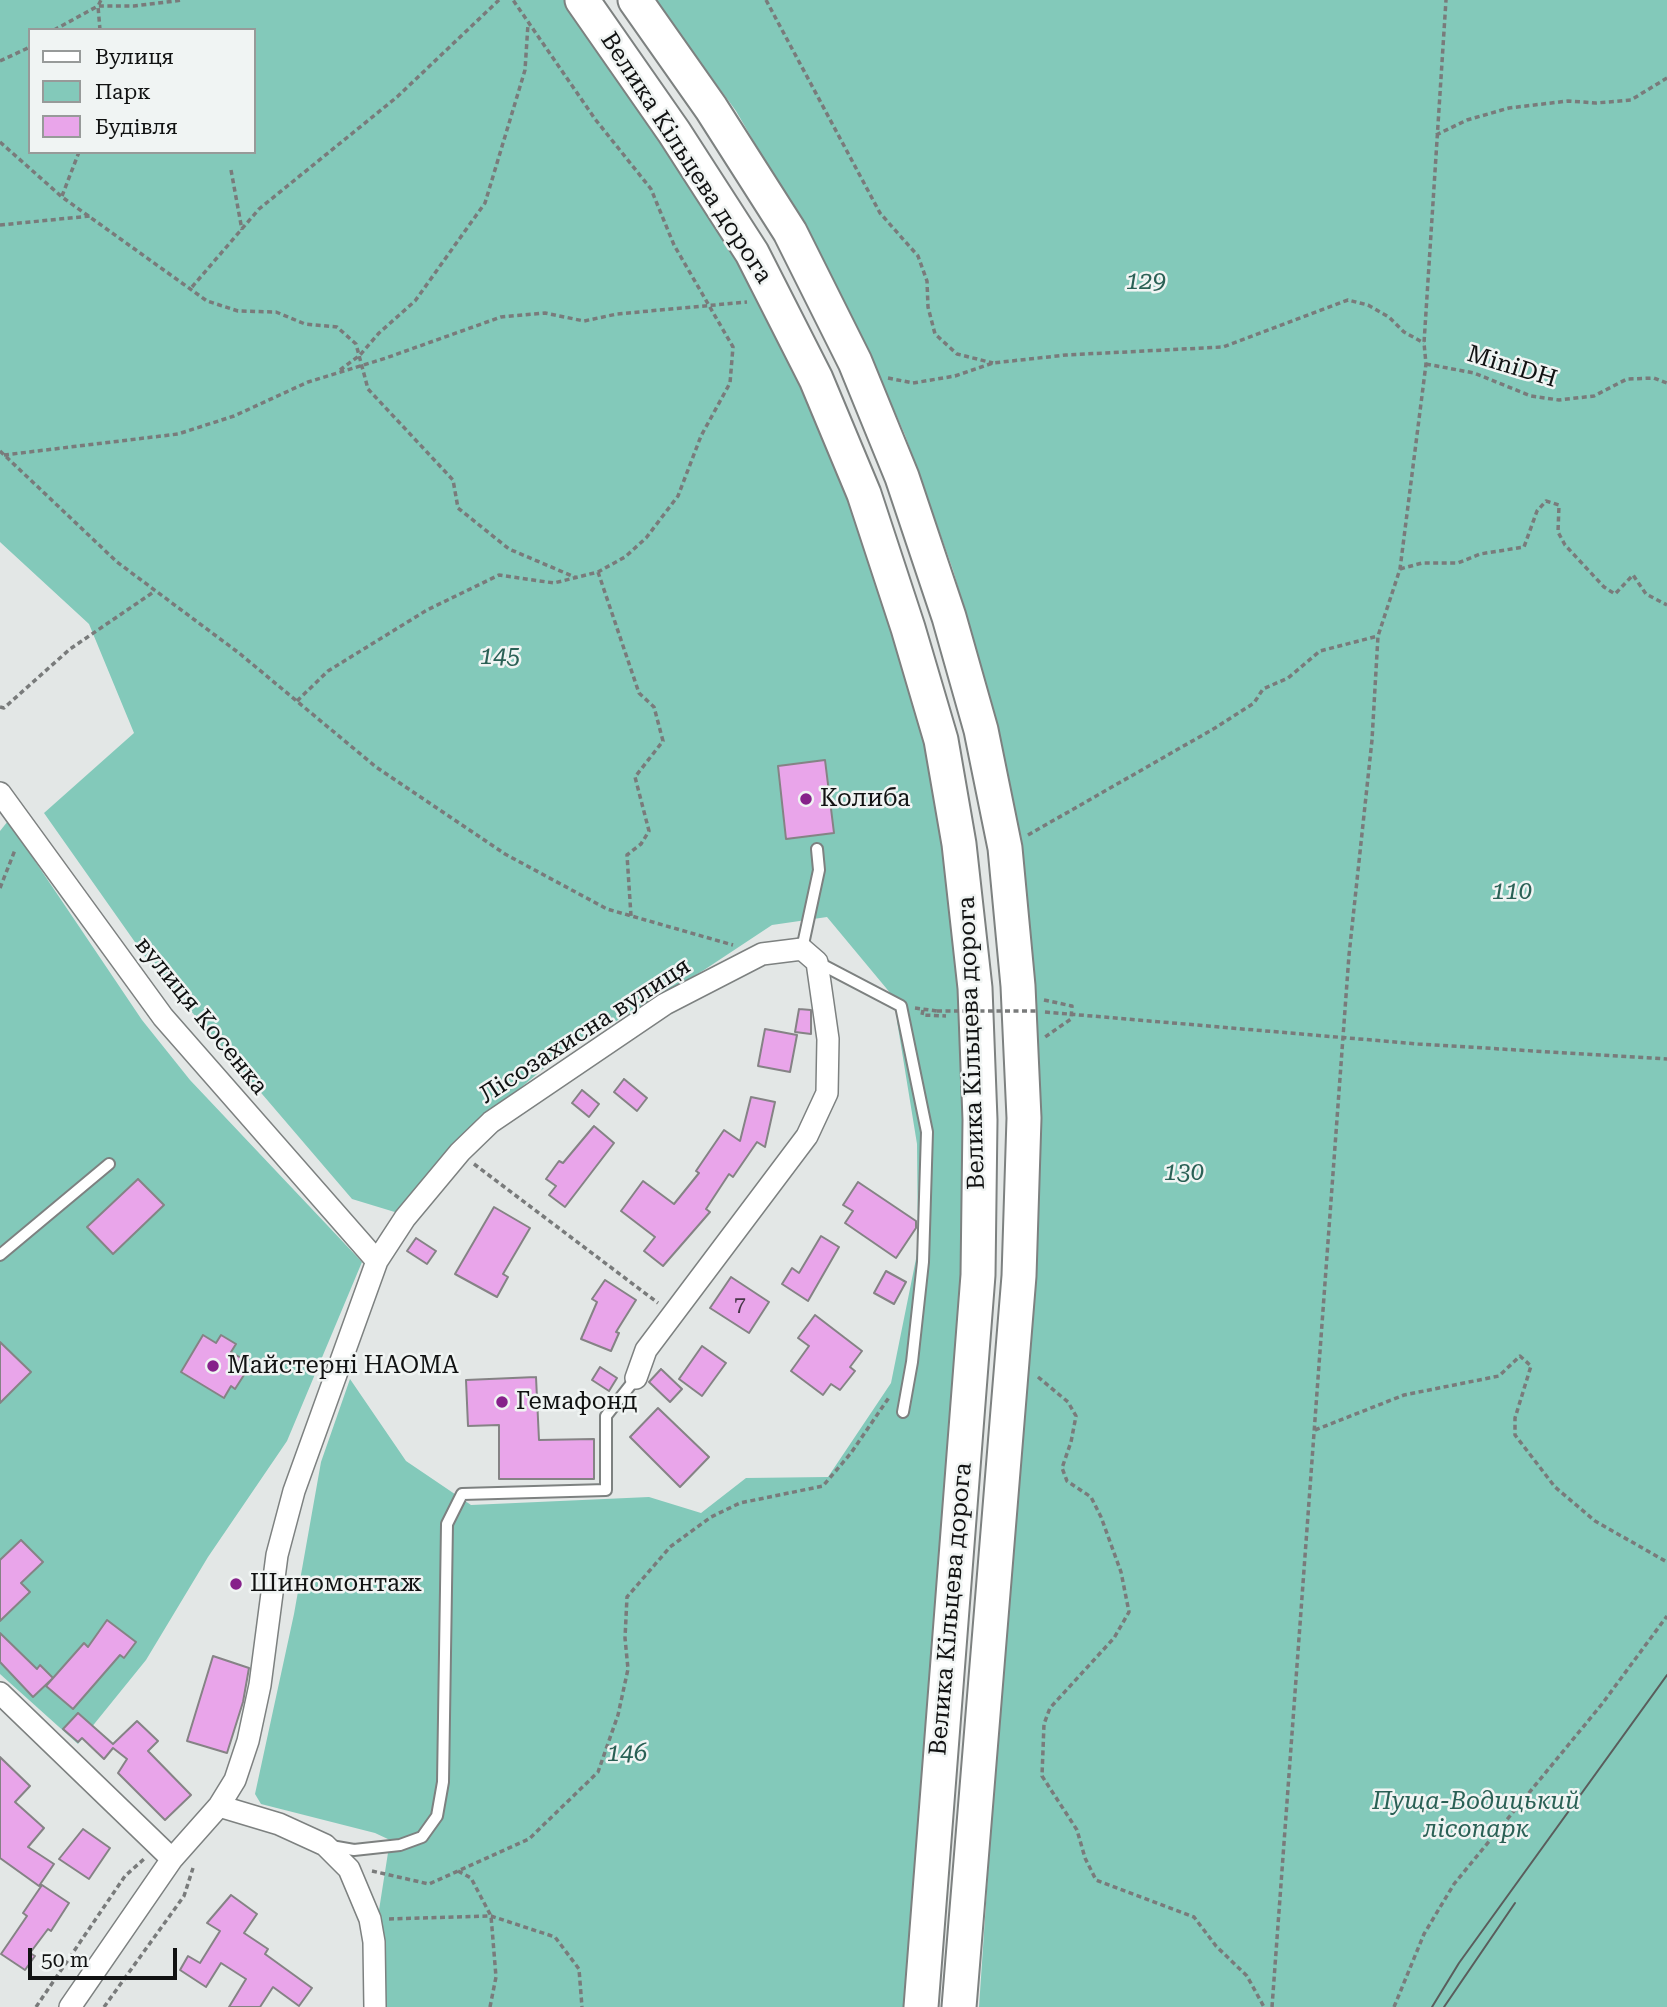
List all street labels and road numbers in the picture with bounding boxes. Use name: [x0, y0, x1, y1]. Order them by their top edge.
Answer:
street label: Велика Кільцева дорога: [594, 27, 778, 289]
street label: MiniDH: [1464, 340, 1560, 394]
street label: Велика Кільцева дорога: [952, 896, 992, 1190]
street label: вулиця Косенка: [128, 931, 274, 1101]
street label: Лісозахисна вулиця: [474, 952, 696, 1110]
street label: Велика Кільцева дорога: [924, 1461, 978, 1757]

